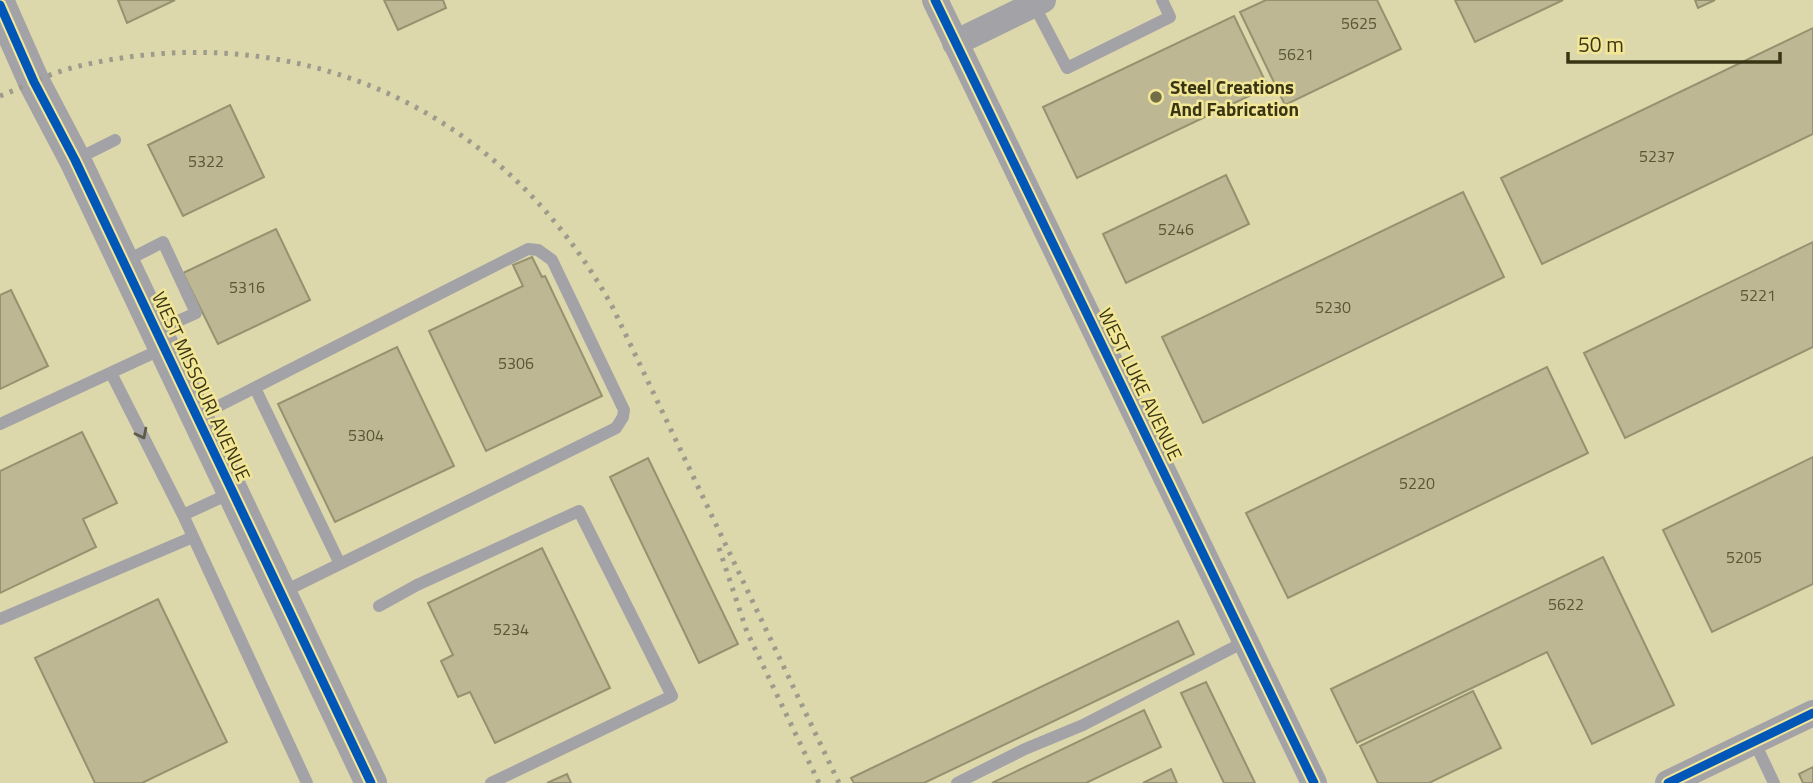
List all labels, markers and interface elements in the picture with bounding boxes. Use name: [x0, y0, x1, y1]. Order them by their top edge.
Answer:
house number: 5625: [1341, 11, 1377, 35]
scale bar: [1568, 21, 1780, 65]
text: 50 m: [1578, 28, 1624, 60]
house number: 5621: [1278, 42, 1314, 66]
place label: Steel Creations And Fabrication: [1170, 72, 1299, 123]
marker: Steel Creations And Fabrication: [1148, 89, 1164, 105]
house number: 5237: [1639, 144, 1675, 168]
house number: 5322: [188, 149, 224, 173]
house number: 5246: [1158, 217, 1194, 241]
house number: 5316: [229, 275, 265, 299]
house number: 5221: [1740, 283, 1776, 307]
street label: WEST MISSOURI AVENUE: [145, 286, 259, 486]
house number: 5230: [1315, 295, 1351, 319]
street label: WEST LUKE AVENUE: [1092, 303, 1190, 465]
house number: 5306: [498, 351, 534, 375]
house number: 5304: [348, 423, 384, 447]
one-way arrow: [133, 427, 147, 439]
house number: 5220: [1399, 471, 1435, 495]
house number: 5205: [1726, 545, 1762, 569]
house number: 5622: [1548, 592, 1584, 616]
house number: 5234: [493, 617, 529, 641]

